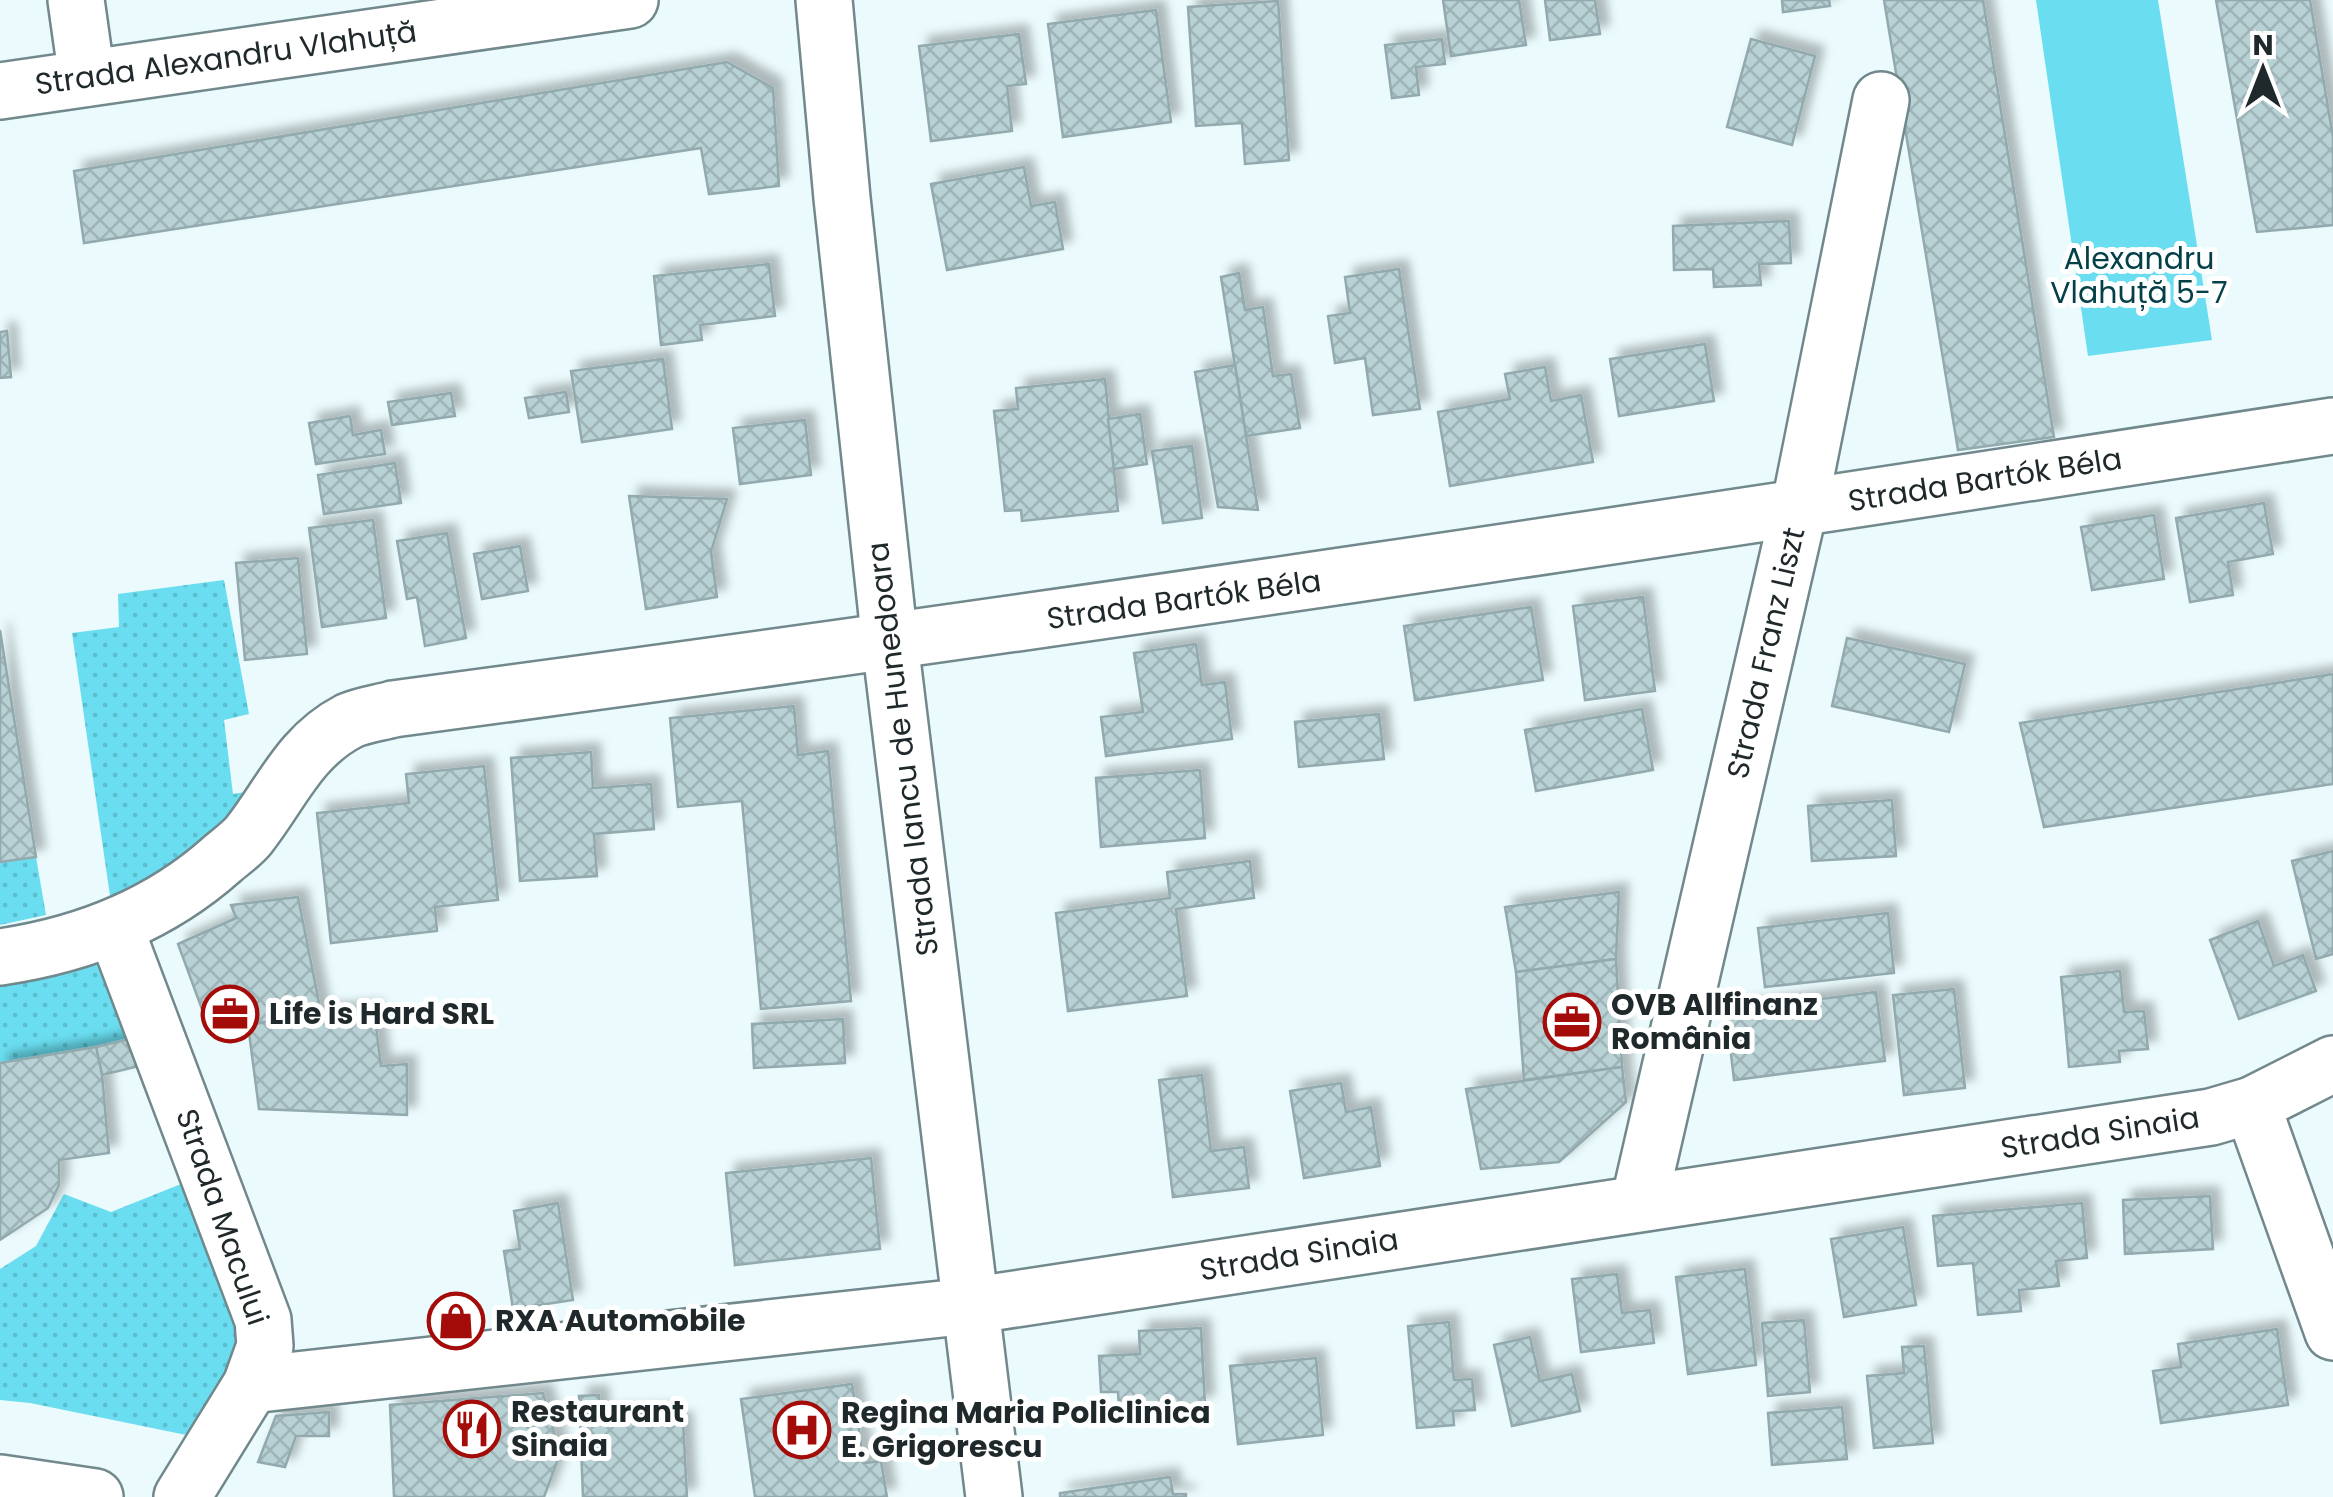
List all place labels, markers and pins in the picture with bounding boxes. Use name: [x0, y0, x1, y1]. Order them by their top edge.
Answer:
place label: OVB Allfinanz România: [1611, 983, 1818, 1060]
office icon: Life is Hard SRL: [200, 984, 260, 1044]
place label: Life is Hard SRL: [269, 992, 494, 1035]
office icon: OVB Allfinanz România: [1542, 992, 1602, 1052]
shop icon: RXA Automobile: [426, 1291, 486, 1351]
place label: RXA Automobile: [495, 1299, 746, 1342]
place label: Restaurant Sinaia: [511, 1390, 684, 1467]
place label: Regina Maria Policlinica E. Grigorescu: [841, 1391, 1211, 1468]
restaurant icon: Restaurant Sinaia: [442, 1399, 502, 1459]
hospital icon: Regina Maria Policlinica E. Grigorescu: [772, 1400, 832, 1460]

